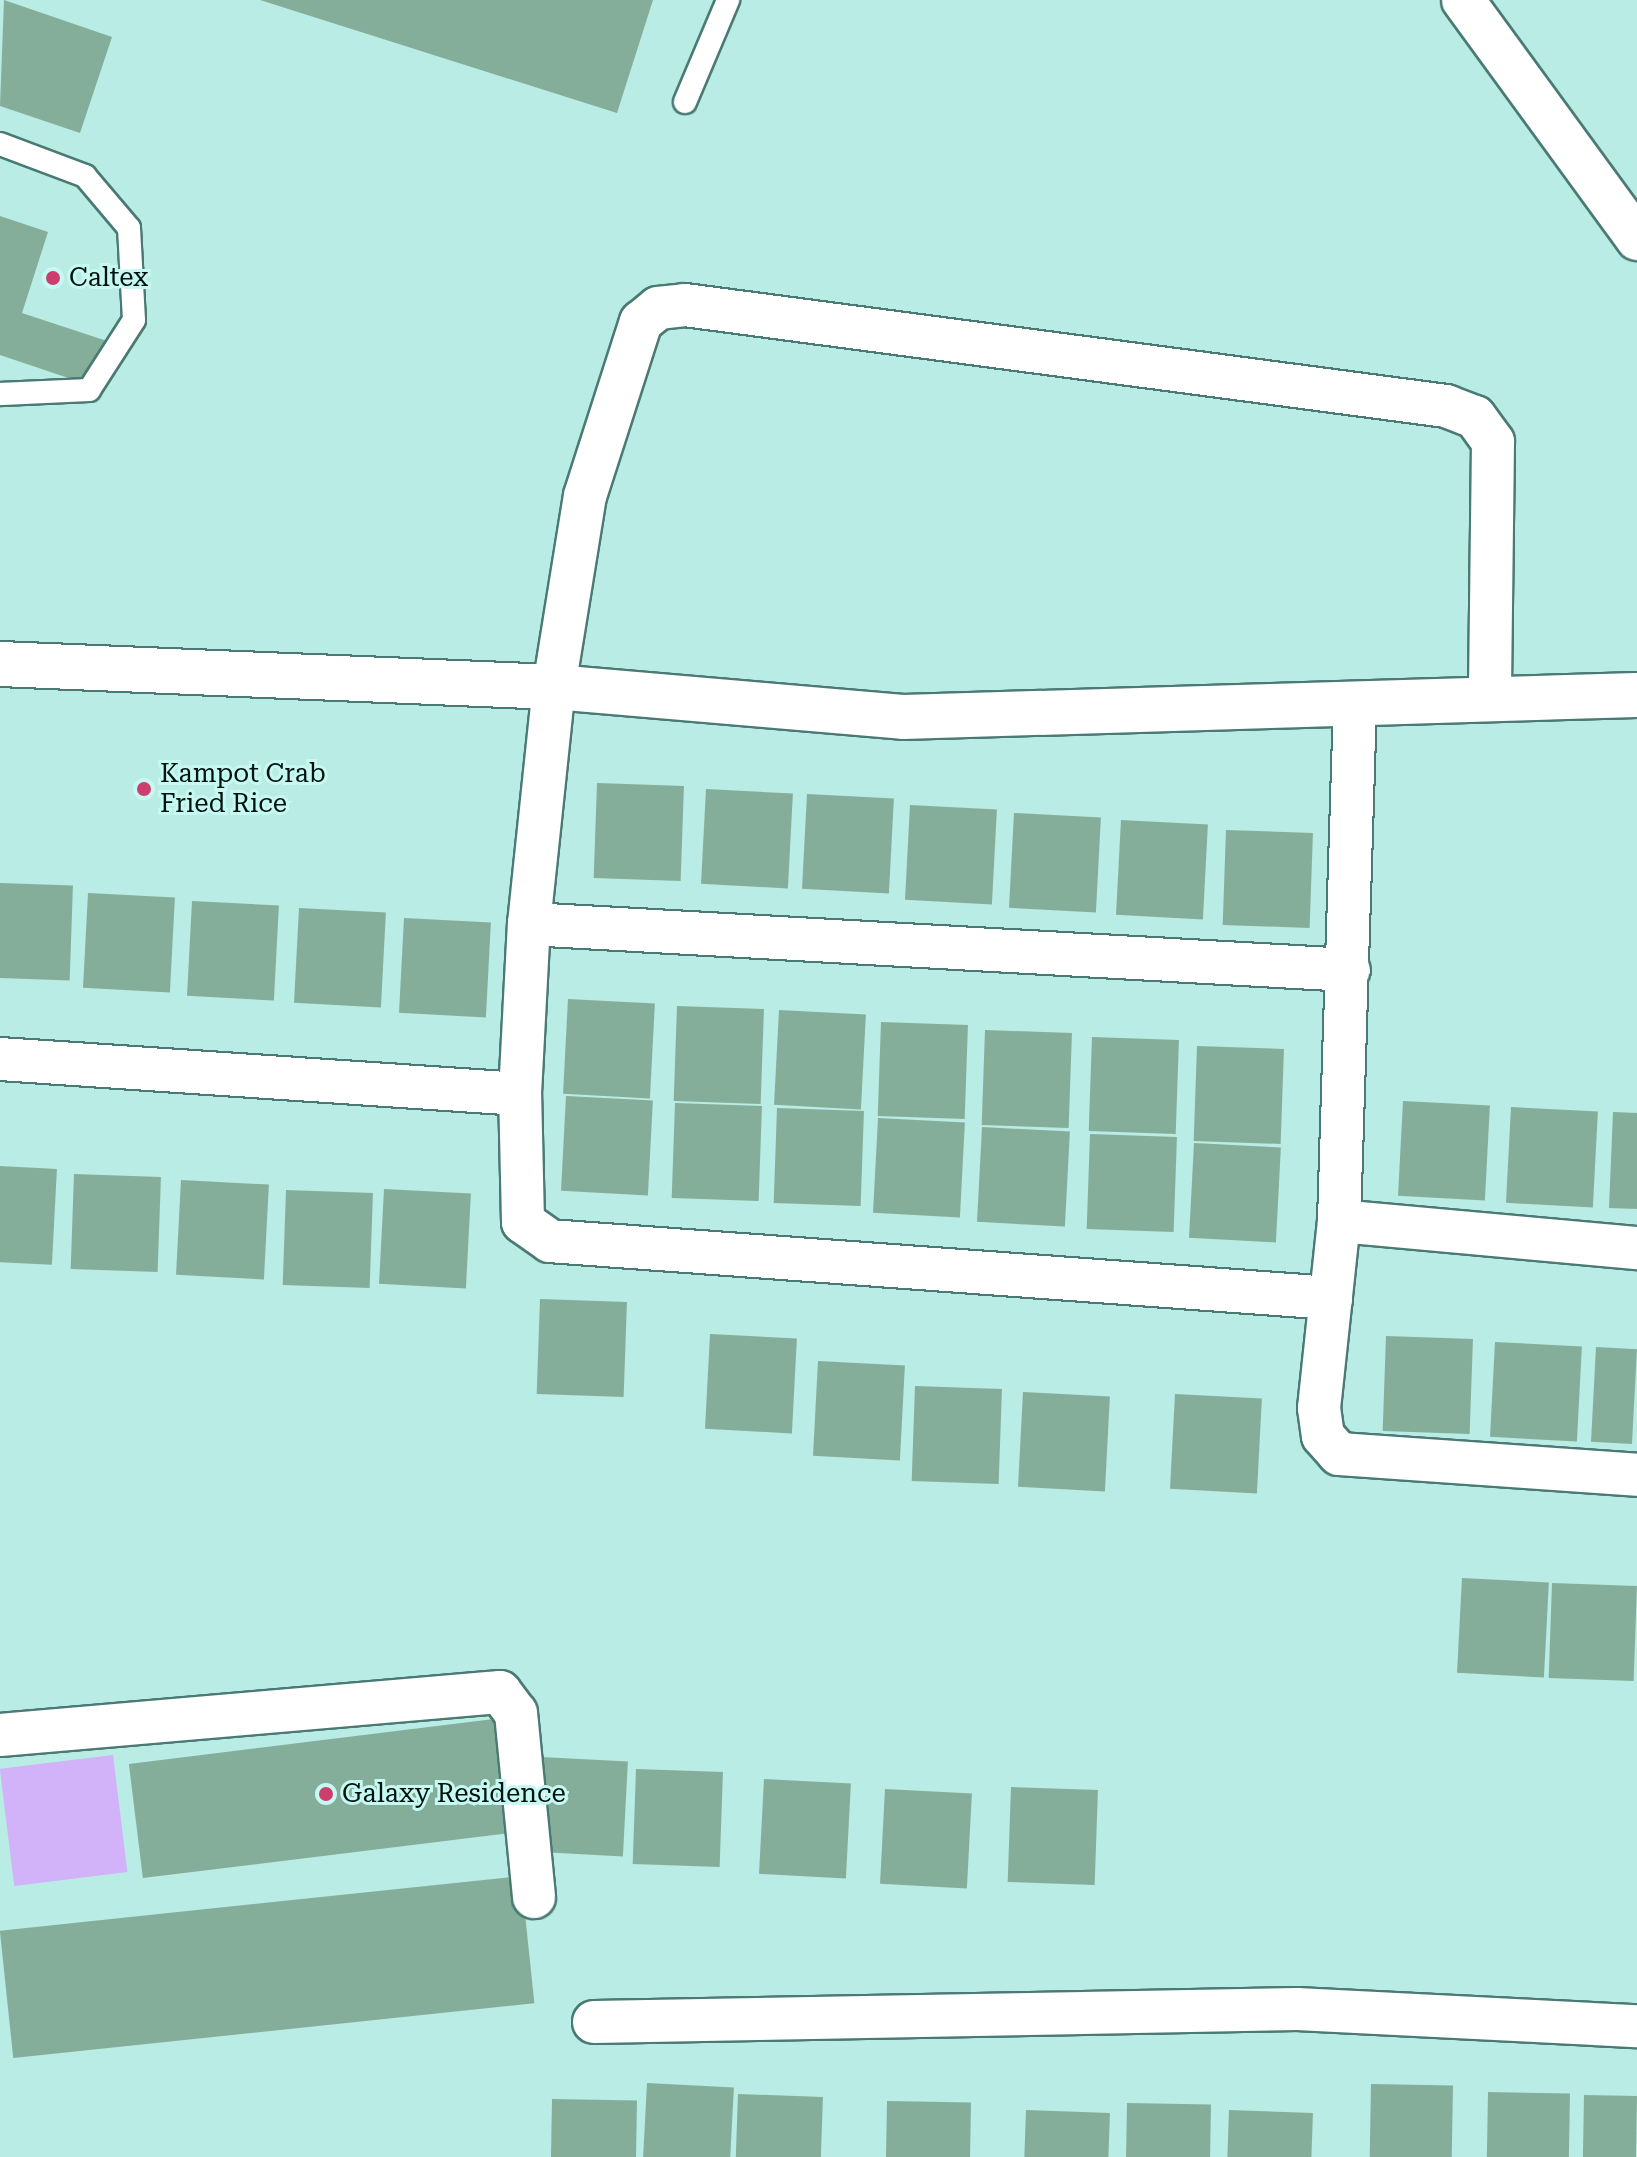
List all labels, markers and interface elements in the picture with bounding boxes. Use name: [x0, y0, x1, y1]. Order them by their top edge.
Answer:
place label: Caltex: [69, 262, 148, 294]
marker: Caltex: [44, 269, 62, 287]
place label: Kampot Crab Fried Rice: [160, 758, 326, 820]
marker: Kampot Crab Fried Rice: [135, 780, 153, 798]
place label: Galaxy Residence: [342, 1778, 566, 1810]
marker: Galaxy Residence: [317, 1785, 335, 1803]

